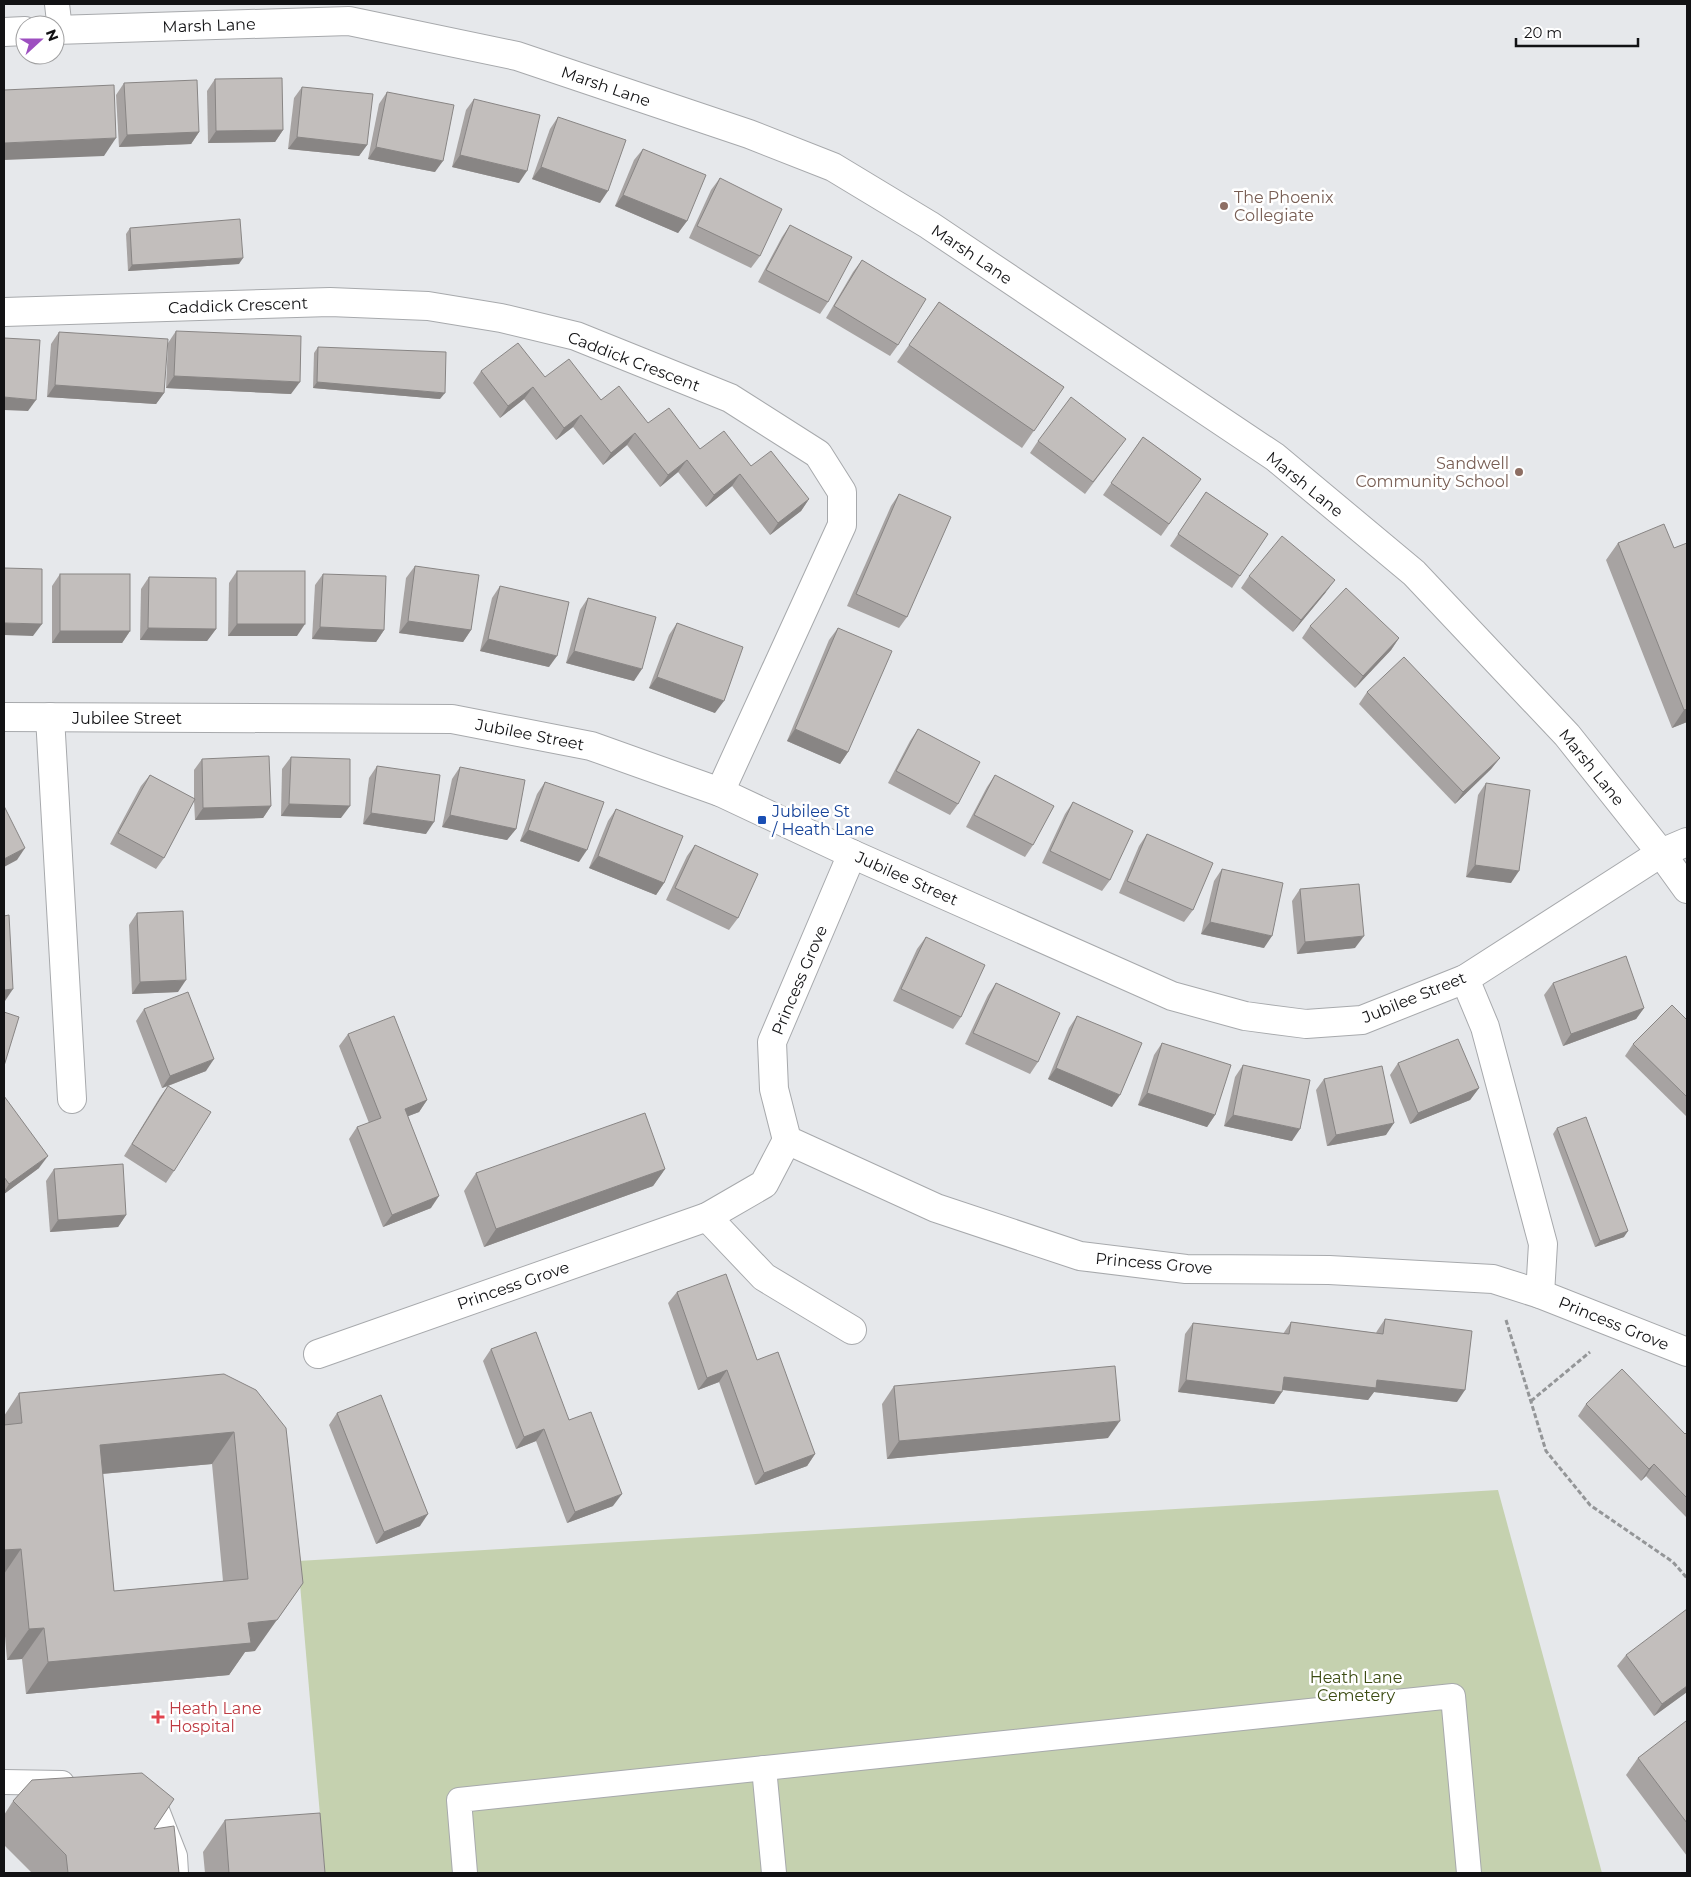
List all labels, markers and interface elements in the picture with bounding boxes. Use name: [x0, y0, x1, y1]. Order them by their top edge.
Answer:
street label: Marsh Lane: [162, 14, 256, 37]
north arrow: [15, 15, 65, 65]
scale bar: [1516, 15, 1638, 47]
text: 20 m: [1524, 23, 1562, 42]
text: N: [42, 27, 63, 44]
street label: Marsh Lane: [559, 62, 653, 111]
place label: The Phoenix Collegiate: [1234, 188, 1334, 225]
marker: The Phoenix Collegiate: [1218, 200, 1230, 212]
street label: Marsh Lane: [928, 220, 1016, 288]
street label: Caddick Crescent: [168, 294, 309, 317]
street label: Caddick Crescent: [565, 327, 703, 396]
street label: Marsh Lane: [1262, 448, 1347, 521]
place label: Sandwell Community School: [1356, 454, 1509, 491]
marker: Sandwell Community School: [1513, 466, 1525, 478]
street label: Jubilee Street: [71, 709, 183, 728]
street label: Jubilee Street: [473, 714, 586, 754]
street label: Marsh Lane: [1555, 725, 1628, 810]
place label: Jubilee St / Heath Lane: [771, 802, 874, 839]
marker: Jubilee St / Heath Lane: [756, 814, 768, 826]
street label: Jubilee Street: [852, 847, 961, 910]
street label: Princess Grove: [768, 922, 831, 1038]
street label: Jubilee Street: [1359, 968, 1469, 1027]
street label: Princess Grove: [1095, 1249, 1213, 1278]
street label: Princess Grove: [455, 1257, 572, 1314]
street label: Princess Grove: [1556, 1293, 1672, 1354]
park label: Heath Lane Cemetery: [1310, 1668, 1402, 1705]
place label: Heath Lane Hospital: [169, 1699, 262, 1736]
marker: Heath Lane Hospital: [151, 1710, 165, 1724]

